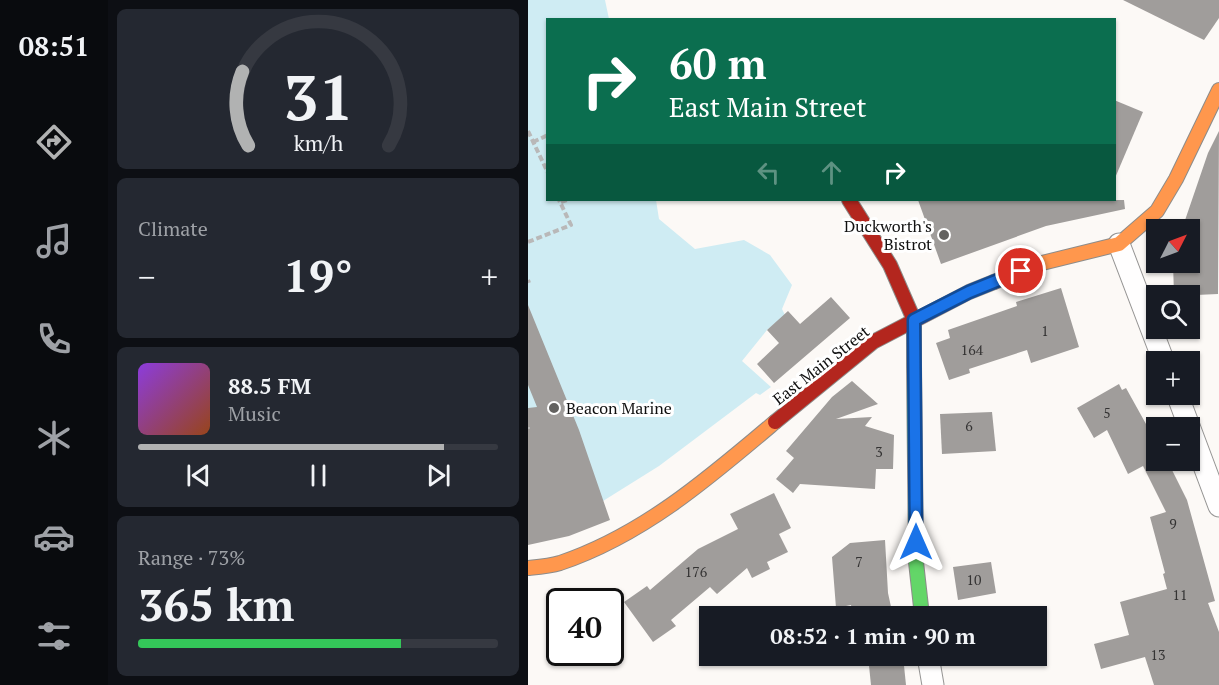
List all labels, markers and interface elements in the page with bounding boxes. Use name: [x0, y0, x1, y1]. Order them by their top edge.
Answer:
text: 08:51: [19, 28, 89, 64]
text: 60 m: [669, 35, 767, 91]
icon: right: [570, 42, 648, 120]
text: 31: [283, 55, 353, 138]
text: East Main Street: [669, 89, 866, 125]
icon: directions: [33, 121, 75, 163]
text: km/h: [293, 129, 343, 157]
icon: left: [752, 156, 785, 189]
icon: ahead: [815, 156, 848, 189]
icon: right: [878, 156, 911, 189]
text: Climate: [138, 215, 208, 242]
place label: Duckworth's Bistrot: [844, 215, 932, 255]
north arrow: [1146, 219, 1200, 273]
map controls: [1146, 219, 1200, 471]
icon: music: [33, 220, 75, 262]
marker: Duckworth's Bistrot: [937, 228, 951, 242]
text: 19°: [283, 245, 353, 305]
pin: [995, 245, 1046, 296]
icon: arrive: [1004, 254, 1037, 287]
text: −: [138, 255, 156, 298]
text: +: [480, 255, 498, 298]
button: search: [1146, 285, 1200, 339]
icon: phone: [33, 318, 75, 360]
street label: East Main Street: [768, 320, 874, 410]
house number: 1: [1041, 321, 1049, 340]
house number: 164: [961, 340, 984, 359]
button: +: [1146, 351, 1200, 405]
text: 88.5 FM: [228, 371, 311, 400]
place label: Beacon Marine: [566, 397, 672, 419]
text: Music: [228, 400, 281, 427]
marker: Beacon Marine: [547, 401, 561, 415]
house number: 5: [1103, 403, 1111, 422]
house number: 6: [965, 416, 973, 435]
icon: climate: [33, 417, 75, 459]
button: −: [1146, 417, 1200, 471]
house number: 3: [875, 442, 883, 461]
icon: previous: [182, 459, 215, 492]
icon: pause: [302, 459, 335, 492]
icon: next: [422, 459, 455, 492]
position arrow: [884, 510, 948, 574]
house number: 9: [1169, 514, 1177, 533]
icon: car: [33, 516, 75, 558]
text: Range · 73%: [138, 544, 245, 571]
house number: 7: [855, 552, 863, 571]
house number: 176: [685, 562, 708, 581]
house number: 10: [967, 570, 981, 589]
text: 365 km: [138, 574, 294, 634]
house number: 11: [1173, 585, 1187, 604]
speed limit sign: 40: [546, 588, 624, 666]
icon: filters: [33, 615, 75, 657]
text: 08:52 · 1 min · 90 m: [770, 621, 976, 650]
house number: 13: [1151, 645, 1165, 664]

